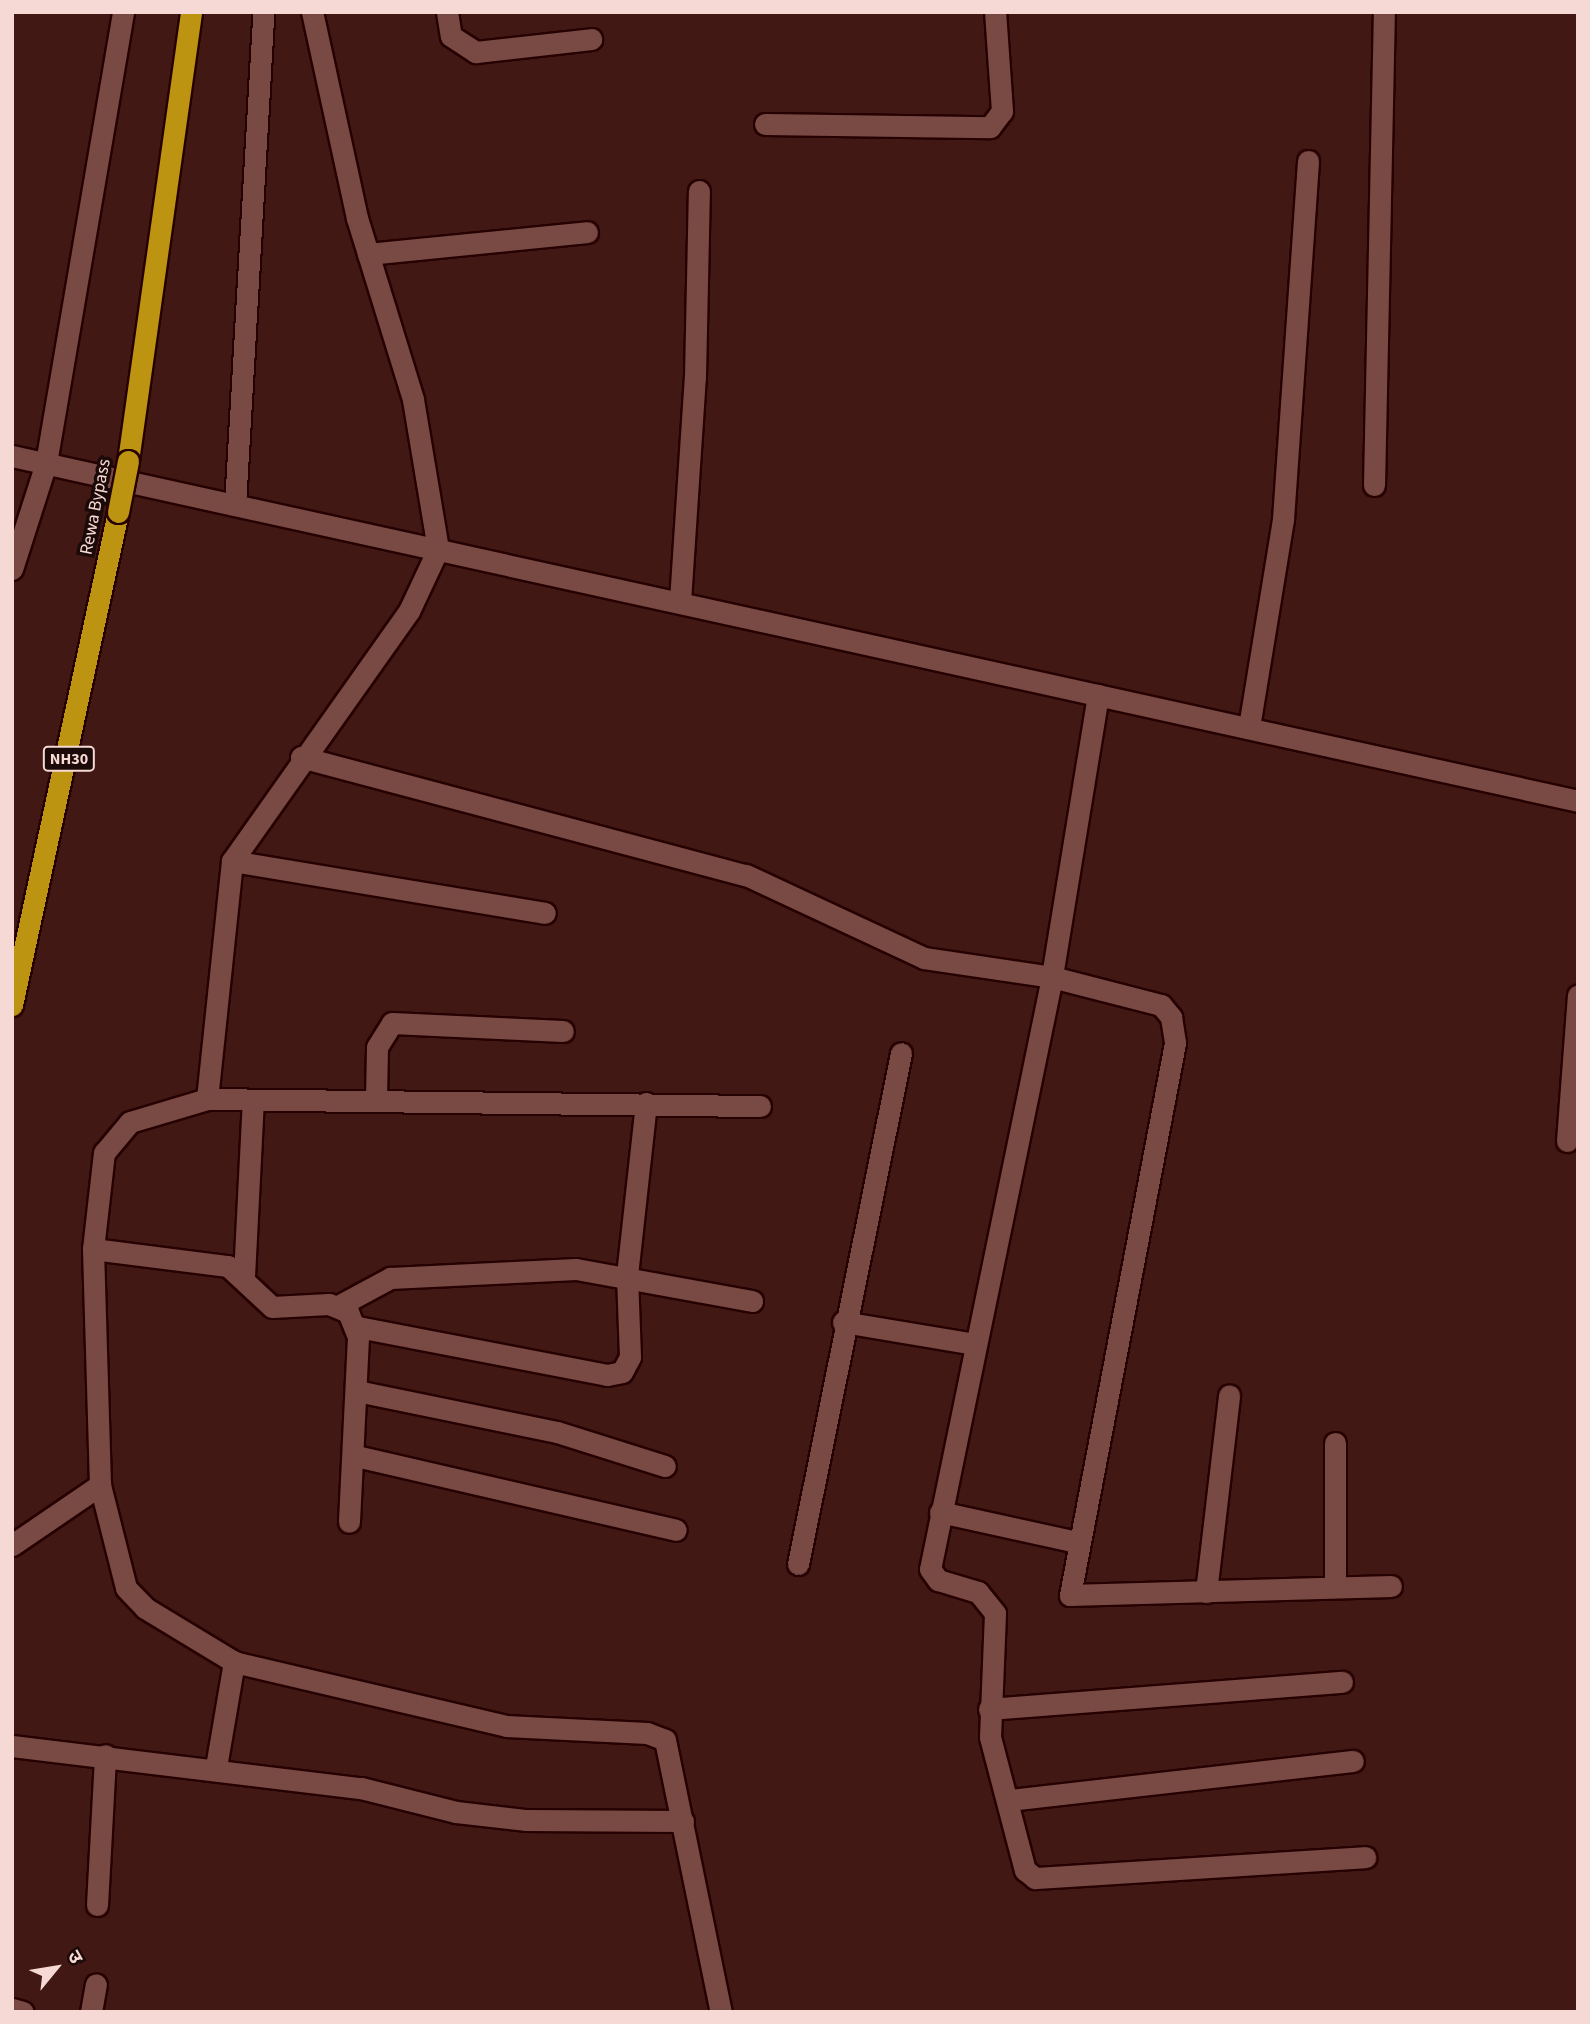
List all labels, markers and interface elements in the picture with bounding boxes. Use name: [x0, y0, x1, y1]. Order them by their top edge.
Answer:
street label: Rewa Bypass: [76, 457, 116, 557]
road number: NH30: [43, 746, 95, 772]
north arrow: [21, 1933, 91, 2003]
text: उ: [60, 1946, 89, 1969]

